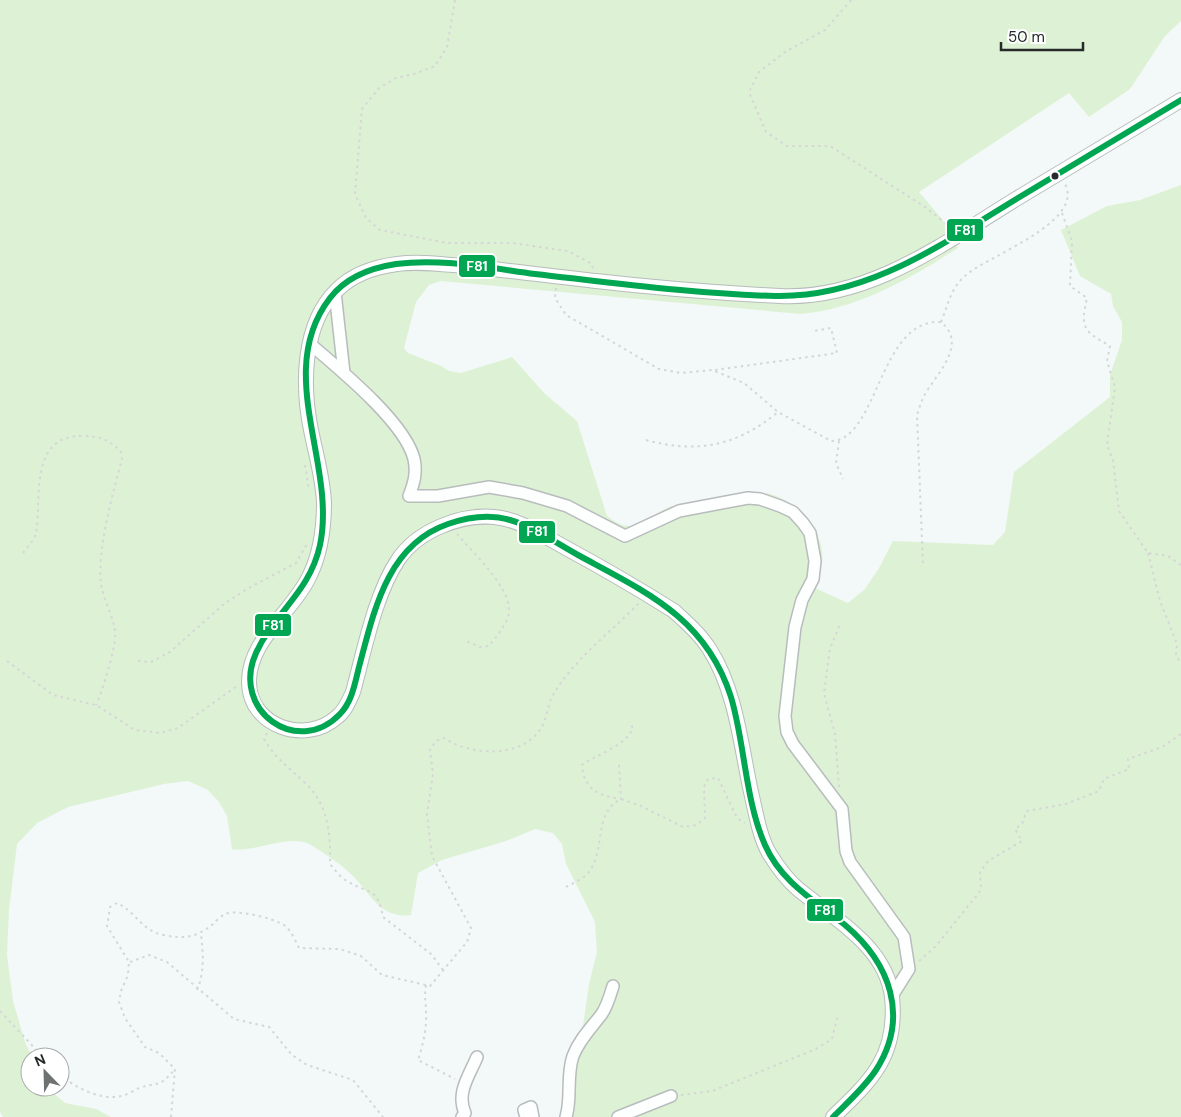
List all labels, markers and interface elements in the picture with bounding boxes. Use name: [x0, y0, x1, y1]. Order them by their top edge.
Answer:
scale bar: [1001, 20, 1084, 52]
text: 50 m: [1008, 27, 1045, 47]
unlabelled marker: [1050, 171, 1060, 181]
line badge: F81: [946, 218, 984, 242]
text: F81: [954, 221, 976, 239]
line badge: F81: [458, 254, 496, 278]
text: F81: [466, 257, 488, 275]
line badge: F81: [518, 520, 556, 544]
text: F81: [526, 522, 548, 540]
line badge: F81: [254, 613, 292, 637]
text: F81: [262, 616, 284, 634]
line badge: F81: [806, 898, 844, 922]
text: F81: [814, 901, 836, 919]
north arrow: [20, 1047, 70, 1097]
text: N: [32, 1050, 48, 1070]

